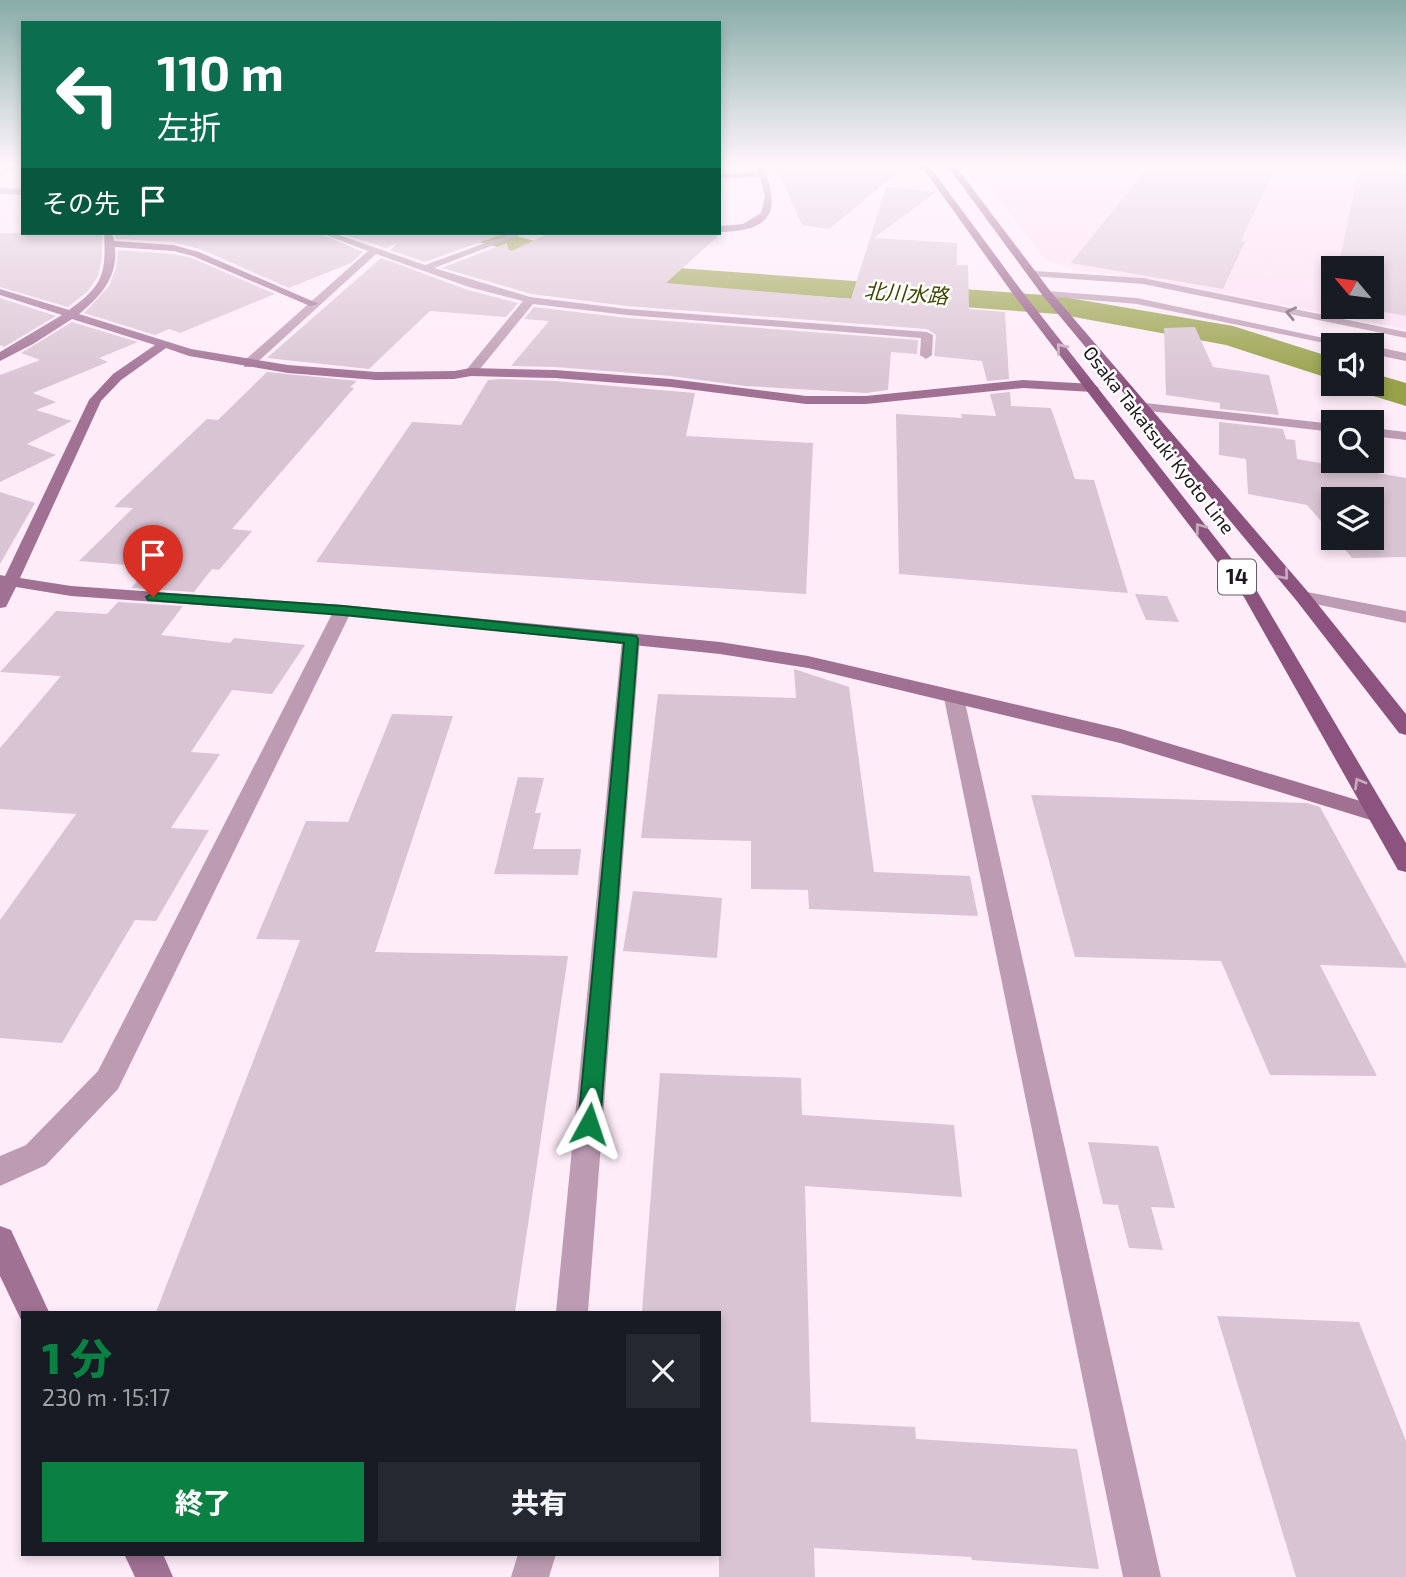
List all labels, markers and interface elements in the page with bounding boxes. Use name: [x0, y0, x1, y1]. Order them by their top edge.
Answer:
text: 110 m: [157, 42, 284, 101]
icon: left: [42, 49, 133, 140]
text: 左折: [157, 107, 221, 145]
icon: arrive: [134, 182, 172, 220]
text: その先: [42, 187, 120, 218]
north arrow: [1321, 256, 1384, 318]
map controls: [1321, 256, 1384, 550]
water label: 北川水路: [863, 277, 951, 308]
one-way arrow: [1285, 307, 1297, 322]
button: sound: [1321, 333, 1384, 396]
street label: Osaka Takatsuki Kyoto Line: [1079, 341, 1240, 538]
one-way arrow: [1057, 343, 1069, 356]
button: search: [1321, 410, 1384, 473]
button: layers: [1321, 487, 1384, 550]
one-way arrow: [1196, 523, 1208, 536]
pin: [123, 525, 183, 597]
icon: arrive: [134, 536, 172, 574]
road number: 14: [1218, 560, 1256, 594]
one-way arrow: [1276, 566, 1288, 579]
one-way arrow: [1354, 777, 1367, 790]
position arrow: [552, 1087, 626, 1161]
text: 1 分: [42, 1332, 112, 1382]
button: close: [626, 1334, 700, 1408]
text: 230 m · 15:17: [42, 1383, 170, 1411]
button: 終了: [42, 1462, 364, 1542]
button: 共有: [378, 1462, 700, 1542]

